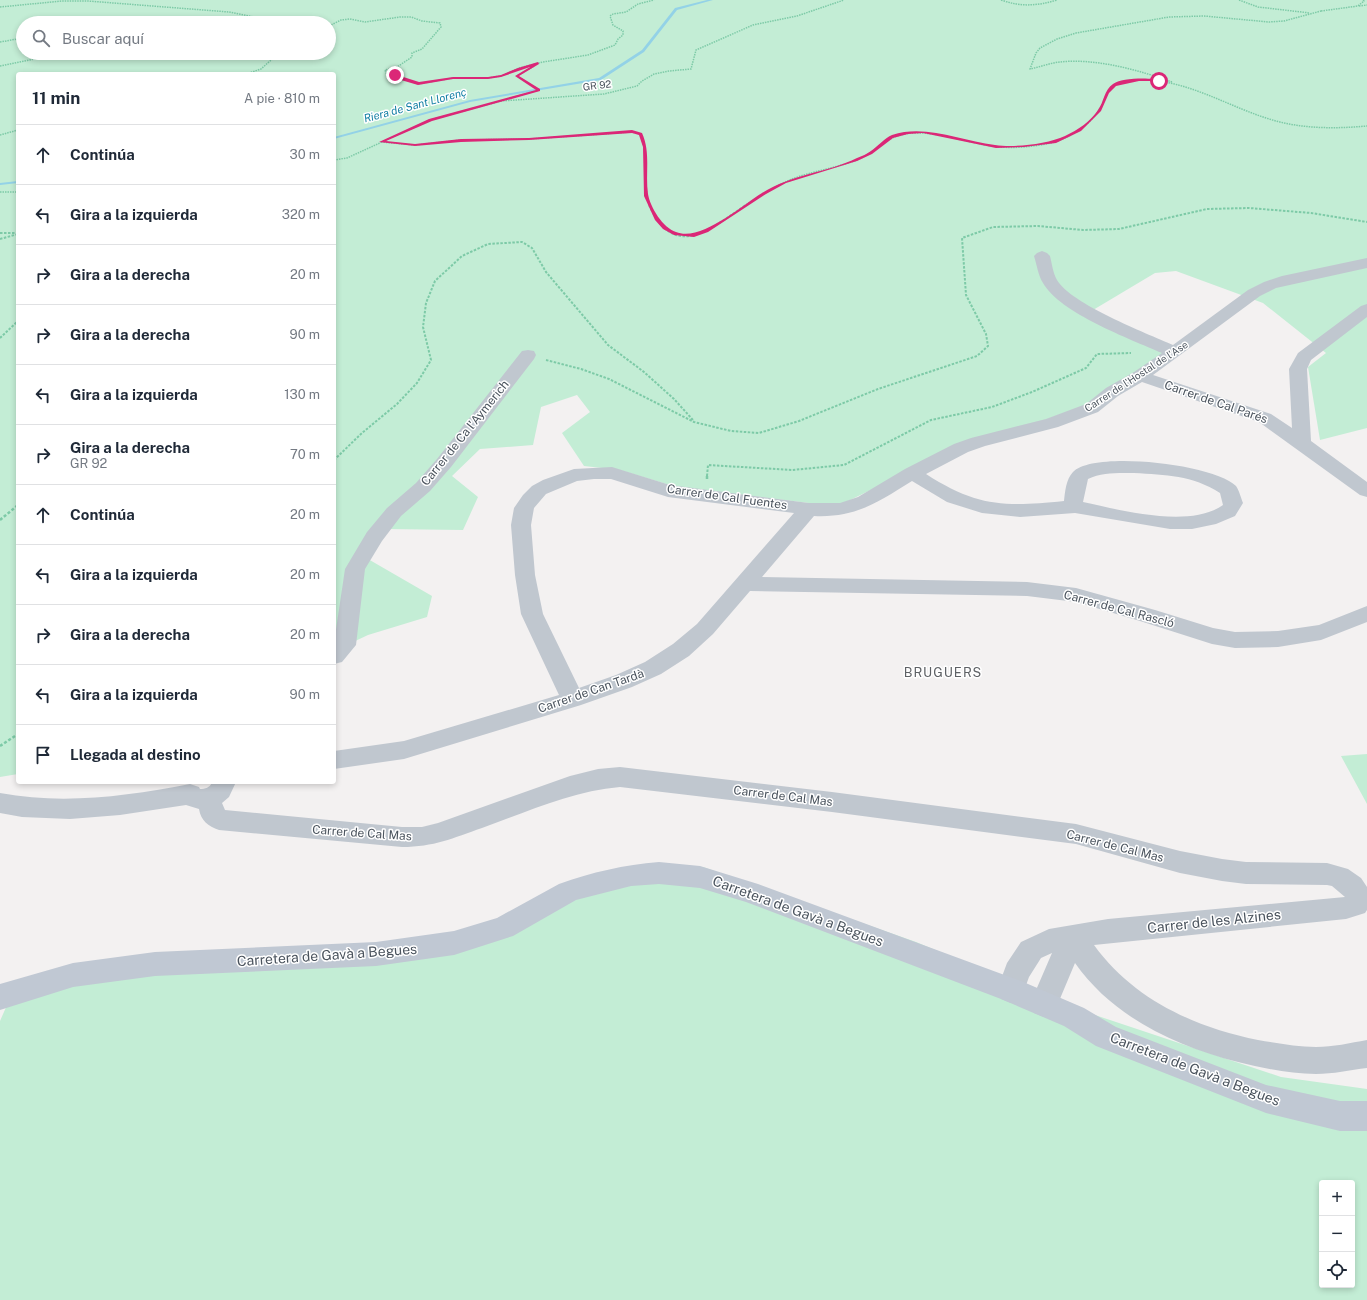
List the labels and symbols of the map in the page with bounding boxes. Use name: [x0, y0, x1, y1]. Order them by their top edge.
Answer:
route end: [386, 66, 404, 84]
route start: [1150, 72, 1168, 90]
street label: GR 92: [582, 77, 612, 93]
water label: Riera de Sant Llorenç: [362, 85, 468, 125]
street label: Carrer de l'Hostal de l'Ase: [1082, 338, 1190, 414]
street label: Carrer de Ca l'Aymerich: [418, 377, 512, 488]
street label: Carrer de Cal Parés: [1163, 378, 1269, 426]
street label: Carrer de Cal Fuentes: [666, 482, 788, 512]
street label: Carrer de Cal Rascló: [1062, 588, 1176, 631]
district label: BRUGUERS: [904, 665, 982, 680]
street label: Carrer de Can Tardà: [536, 666, 646, 716]
street label: Carrer de Cal Mas: [733, 783, 833, 809]
street label: Carrer de Cal Mas: [312, 823, 412, 843]
street label: Carrer de Cal Mas: [1065, 827, 1165, 865]
street label: Carretera de Gavà a Begues: [710, 873, 886, 949]
street label: Carrer de les Alzines: [1146, 906, 1282, 936]
street label: Carretera de Gavà a Begues: [236, 941, 418, 969]
street label: Carretera de Gavà a Begues: [1108, 1029, 1282, 1109]

